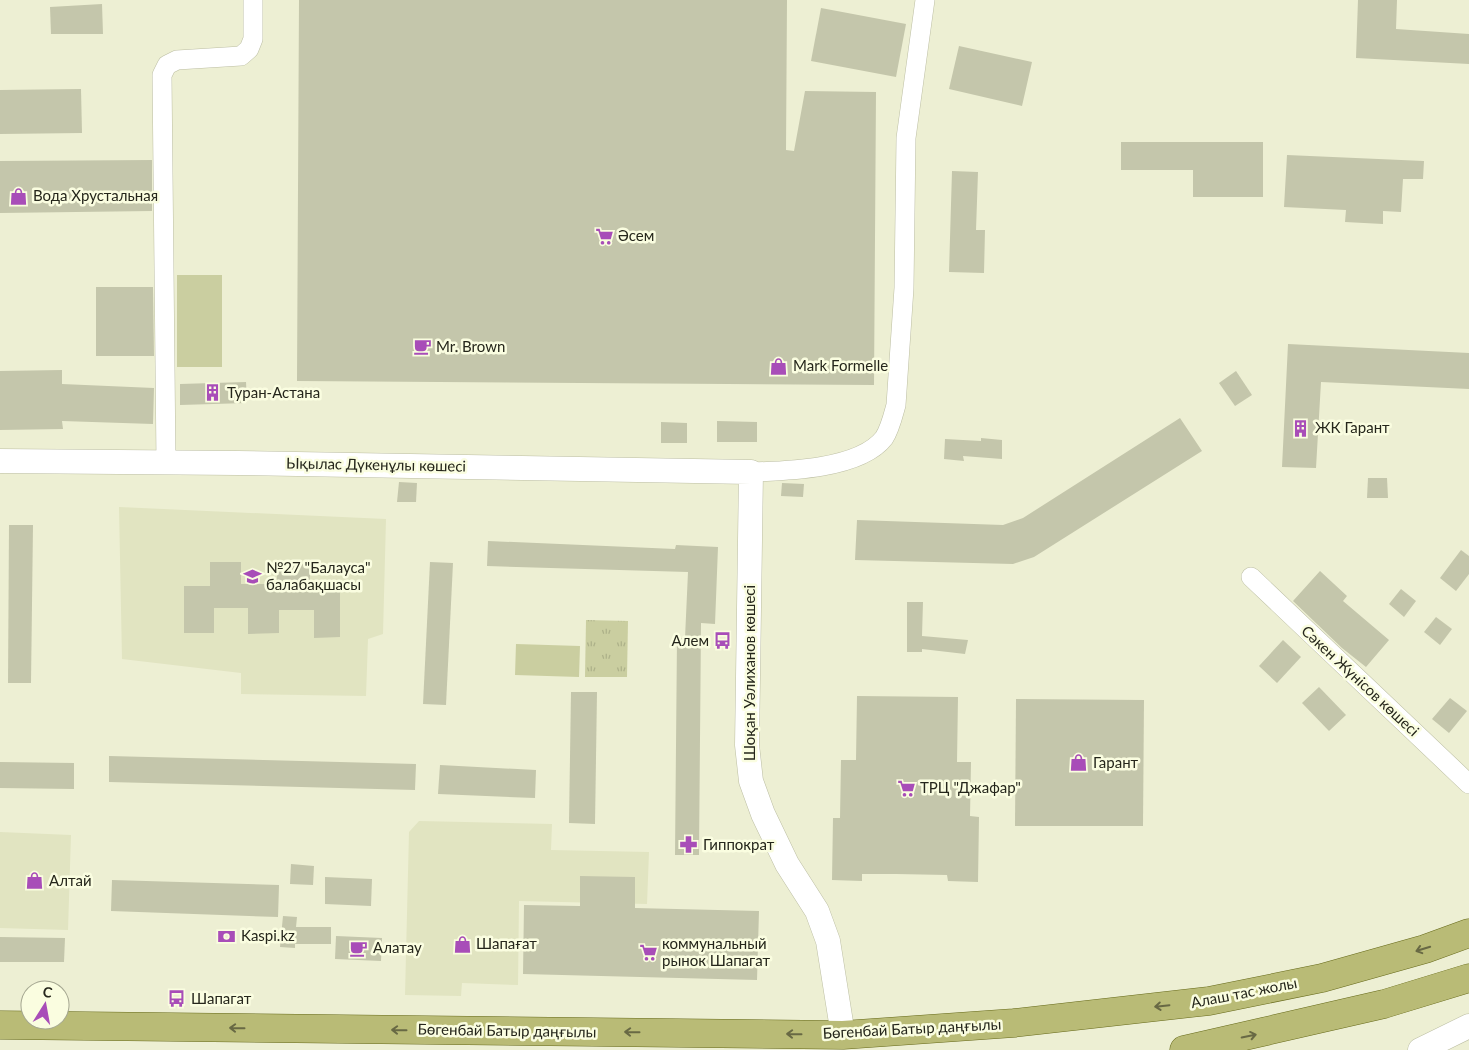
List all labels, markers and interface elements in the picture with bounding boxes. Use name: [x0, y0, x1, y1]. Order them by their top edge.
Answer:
shop icon: Вода Хрустальная: [9, 186, 29, 206]
place label: Вода Хрустальная: [33, 186, 158, 204]
supermarket icon: Әсем: [594, 226, 614, 246]
place label: Әсем: [618, 226, 654, 244]
cafe icon: Mr. Brown: [412, 337, 432, 357]
place label: Mr. Brown: [436, 337, 505, 355]
shop icon: Mark Formelle: [769, 356, 789, 376]
place label: Mark Formelle: [793, 356, 888, 374]
building icon: Туран-Астана: [203, 383, 223, 403]
place label: Туран-Астана: [227, 383, 320, 401]
building icon: ЖК Гарант: [1291, 418, 1311, 438]
place label: ЖК Гарант: [1315, 418, 1390, 436]
street label: Ықылас Дүкенұлы көшесі: [286, 453, 466, 475]
place label: №27 "Балауса" балабақшасы: [266, 558, 370, 593]
school or university icon: №27 "Балауса" балабақшасы: [242, 567, 262, 587]
street label: Шоқан Уәлиханов көшесі: [740, 585, 758, 761]
street label: Сәкен Жүнісов көшесі: [1298, 621, 1423, 739]
place label: Алем: [671, 631, 709, 649]
bus stop icon: Алем: [713, 631, 733, 651]
shop icon: Гарант: [1069, 753, 1089, 773]
place label: Гарант: [1093, 753, 1139, 771]
supermarket icon: ТРЦ "Джафар": [896, 778, 916, 798]
place label: ТРЦ "Джафар": [920, 778, 1021, 796]
pharmacy icon: Гиппократ: [679, 835, 699, 855]
place label: Гиппократ: [703, 835, 775, 853]
shop icon: Алтай: [25, 871, 45, 891]
place label: Алтай: [49, 871, 92, 889]
bank icon: Kaspi.kz: [217, 926, 237, 946]
place label: Kaspi.kz: [241, 926, 295, 944]
shop icon: Шапағат: [452, 934, 472, 954]
place label: Шапағат: [476, 934, 537, 952]
place label: коммунальный рынок Шапагат: [662, 934, 770, 969]
cafe icon: Алатау: [349, 938, 369, 958]
place label: Алатау: [373, 938, 422, 956]
supermarket icon: коммунальный рынок Шапагат: [638, 943, 658, 963]
one-way arrow: [1416, 945, 1431, 954]
street label: Алаш тас жолы: [1189, 973, 1299, 1011]
north arrow: [20, 980, 70, 1030]
text: С: [41, 983, 54, 1001]
bus stop icon: Шапагат: [167, 989, 187, 1009]
place label: Шапагат: [191, 989, 252, 1007]
one-way arrow: [1155, 1001, 1171, 1011]
street label: Бөгенбай Батыр даңғылы: [822, 1014, 1002, 1042]
street label: Бөгенбай Батыр даңғылы: [417, 1019, 597, 1041]
one-way arrow: [229, 1023, 246, 1033]
one-way arrow: [392, 1025, 408, 1035]
one-way arrow: [624, 1028, 640, 1037]
one-way arrow: [787, 1029, 803, 1039]
one-way arrow: [1240, 1031, 1256, 1040]

